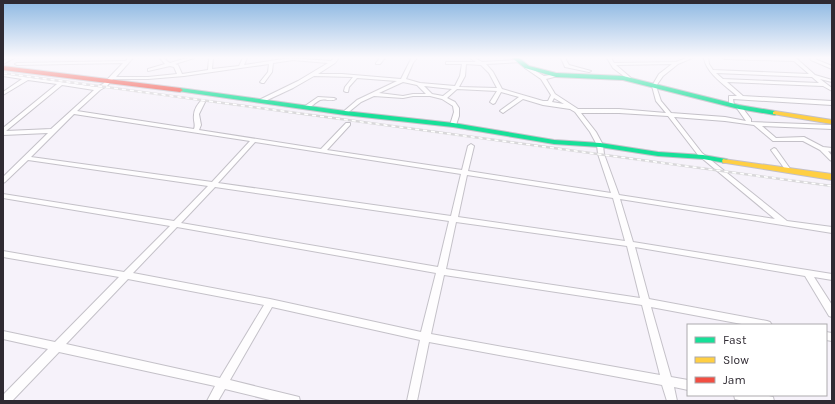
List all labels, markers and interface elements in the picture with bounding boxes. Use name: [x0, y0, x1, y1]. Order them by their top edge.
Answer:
legend: [687, 324, 827, 396]
text: Fast: [723, 333, 747, 347]
text: Slow: [723, 353, 749, 367]
text: Jam: [723, 373, 746, 387]

